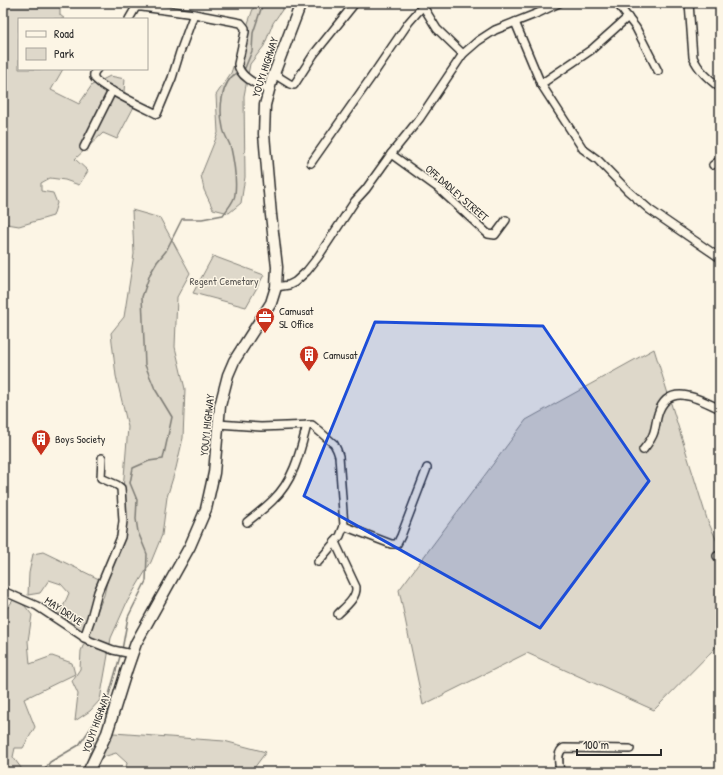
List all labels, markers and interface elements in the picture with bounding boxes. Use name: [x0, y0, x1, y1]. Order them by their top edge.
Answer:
legend: [18, 18, 148, 70]
text: Road: [54, 25, 74, 42]
street label: YOUYI HIGHWAY: [249, 35, 281, 99]
text: Park: [54, 45, 74, 62]
street label: OFF DADLEY STREET: [423, 162, 492, 225]
park label: Regent Cemetary: [189, 274, 259, 288]
place label: Camusat SL Office: [279, 304, 314, 331]
office icon: Camusat SL Office: [254, 306, 276, 334]
building icon: Camusat: [298, 344, 320, 372]
place label: Camusat: [323, 348, 358, 362]
street label: YOUYI HIGHWAY: [197, 393, 217, 457]
building icon: Boys Society: [30, 428, 52, 456]
place label: Boys Society: [55, 432, 106, 446]
street label: MAY DRIVE: [42, 593, 86, 629]
street label: YOUYI HIGHWAY: [79, 691, 113, 755]
scale bar: [577, 731, 661, 757]
text: 100 m: [583, 736, 609, 753]

